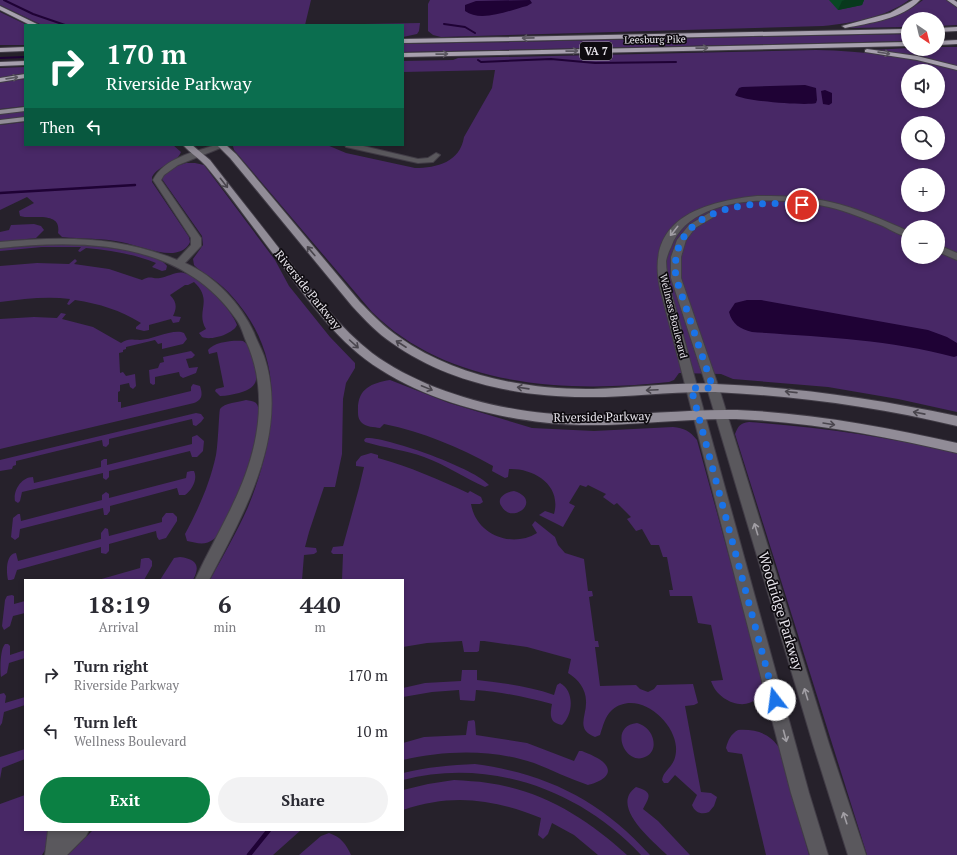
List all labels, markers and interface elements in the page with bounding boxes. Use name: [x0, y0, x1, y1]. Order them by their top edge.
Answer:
north arrow: [901, 12, 945, 56]
map controls: [901, 12, 945, 264]
street label: Leesburg Pike: [624, 32, 686, 47]
text: 170 m: [106, 35, 187, 72]
one-way arrow: [522, 35, 535, 42]
icon: right: [40, 40, 92, 92]
road number: VA 7: [580, 42, 612, 60]
one-way arrow: [695, 44, 708, 52]
one-way arrow: [565, 47, 578, 55]
one-way arrow: [877, 49, 890, 57]
one-way arrow: [435, 50, 448, 58]
button: sound: [901, 64, 945, 108]
text: Riverside Parkway: [106, 71, 252, 95]
one-way arrow: [6, 74, 19, 82]
icon: left: [83, 116, 105, 138]
button: search: [901, 116, 945, 160]
text: Then: [40, 117, 75, 137]
button: +: [901, 168, 945, 212]
one-way arrow: [220, 178, 228, 189]
pin: [785, 188, 819, 222]
icon: arrive: [791, 194, 813, 216]
button: −: [901, 220, 945, 264]
one-way arrow: [670, 226, 679, 237]
one-way arrow: [307, 245, 316, 256]
street label: Riverside Parkway: [272, 247, 345, 333]
street label: Wellness Boulevard: [657, 273, 690, 360]
one-way arrow: [349, 339, 359, 348]
one-way arrow: [396, 340, 407, 348]
one-way arrow: [421, 384, 433, 392]
one-way arrow: [516, 384, 529, 392]
one-way arrow: [646, 386, 659, 393]
one-way arrow: [785, 389, 798, 396]
street label: Riverside Parkway: [553, 408, 652, 425]
one-way arrow: [913, 409, 926, 417]
one-way arrow: [822, 420, 835, 428]
one-way arrow: [752, 523, 759, 536]
street label: Woodridge Parkway: [754, 549, 809, 673]
text: 18:19: [87, 588, 150, 620]
text: 6: [218, 588, 232, 620]
text: 440: [300, 588, 340, 620]
text: Arrival: [99, 618, 139, 636]
text: min: [213, 618, 236, 636]
text: m: [315, 618, 326, 636]
text: Turn right: [74, 656, 149, 676]
icon: right: [40, 664, 62, 686]
text: 170 m: [347, 665, 388, 685]
text: Riverside Parkway: [74, 676, 179, 694]
position arrow: [754, 679, 796, 721]
one-way arrow: [802, 688, 809, 701]
text: Turn left: [74, 712, 138, 732]
icon: left: [40, 720, 62, 742]
text: 10 m: [355, 721, 388, 741]
one-way arrow: [782, 729, 789, 742]
text: Wellness Boulevard: [74, 732, 187, 750]
button: Exit: [40, 777, 210, 823]
button: Share: [218, 777, 388, 823]
one-way arrow: [841, 812, 848, 825]

